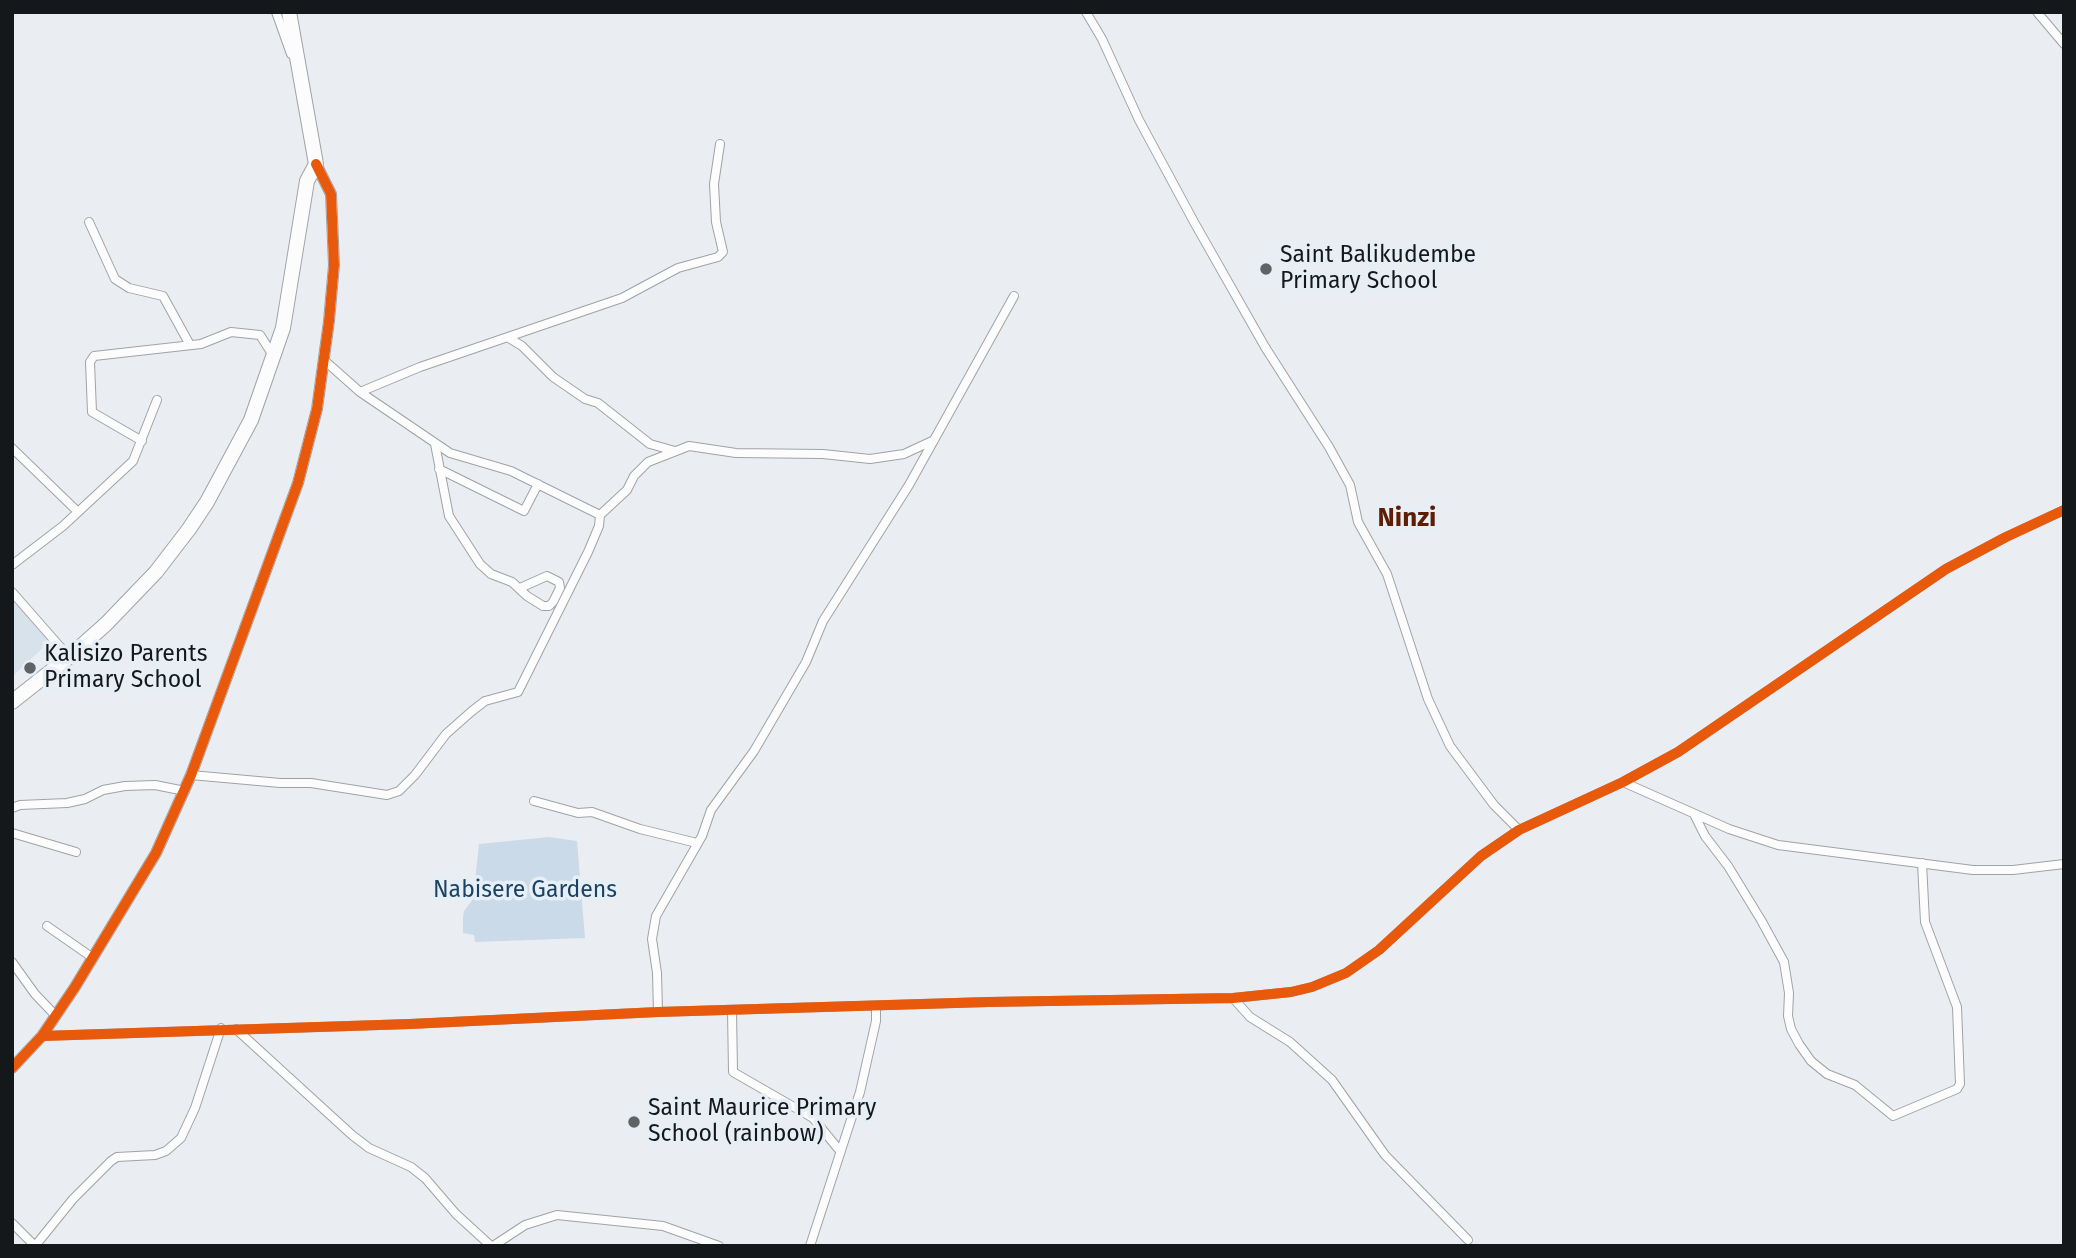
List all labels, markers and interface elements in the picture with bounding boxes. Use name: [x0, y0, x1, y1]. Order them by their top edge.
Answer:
place label: Saint Balikudembe Primary School: [1280, 242, 1476, 296]
marker: Saint Balikudembe Primary School: [1258, 261, 1274, 277]
district label: Ninzi: [1378, 503, 1436, 535]
place label: Kalisizo Parents Primary School: [44, 641, 207, 695]
marker: Kalisizo Parents Primary School: [22, 660, 38, 676]
park label: Nabisere Gardens: [433, 877, 617, 905]
place label: Saint Maurice Primary School (rainbow): [648, 1095, 876, 1149]
marker: Saint Maurice Primary School (rainbow): [626, 1114, 642, 1130]

